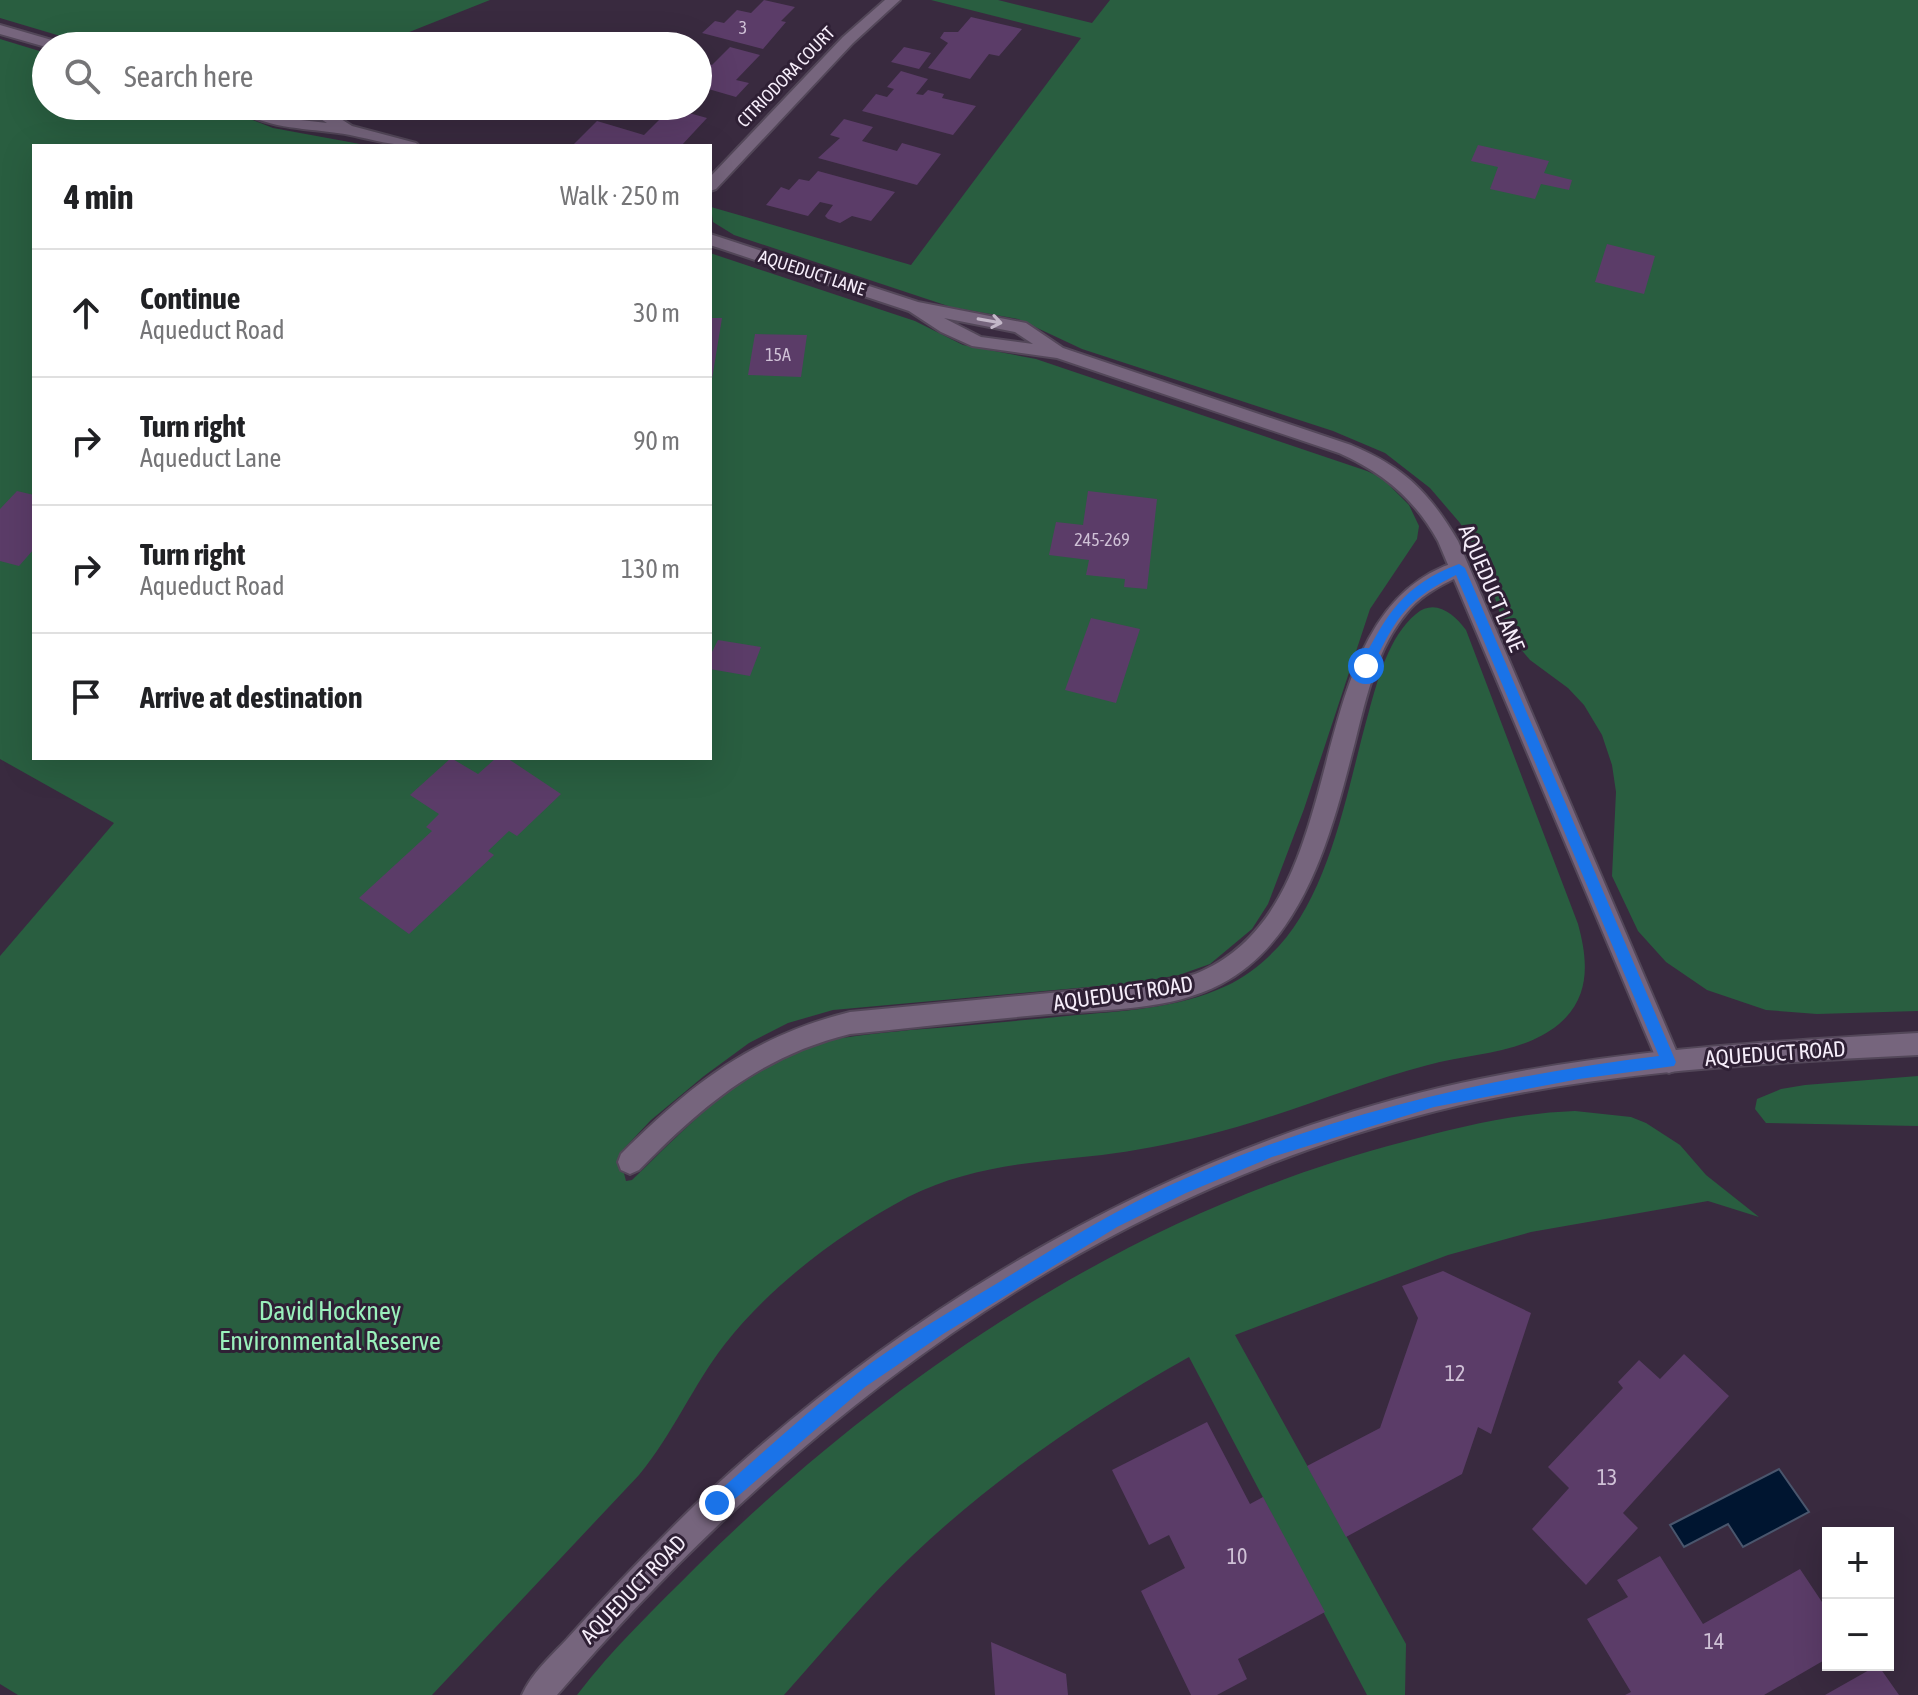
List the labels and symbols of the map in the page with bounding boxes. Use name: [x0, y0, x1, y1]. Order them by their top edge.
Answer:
house number: 3: [739, 17, 747, 38]
street label: CITRIODORA COURT: [732, 22, 839, 131]
street label: AQUEDUCT LANE: [756, 245, 868, 300]
one-way arrow: [977, 314, 1003, 329]
house number: 15A: [765, 344, 791, 365]
street label: AQUEDUCT LANE: [1454, 521, 1531, 656]
house number: 245-269: [1074, 529, 1130, 550]
route start: [1348, 648, 1384, 684]
street label: AQUEDUCT ROAD: [1052, 970, 1194, 1016]
street label: AQUEDUCT ROAD: [1704, 1035, 1846, 1071]
park label: David Hockney Environmental Reserve: [219, 1296, 441, 1356]
house number: 12: [1445, 1360, 1465, 1386]
house number: 13: [1597, 1464, 1617, 1490]
route end: [699, 1485, 735, 1521]
street label: AQUEDUCT ROAD: [575, 1529, 691, 1649]
house number: 10: [1227, 1543, 1247, 1569]
house number: 14: [1704, 1628, 1724, 1654]

